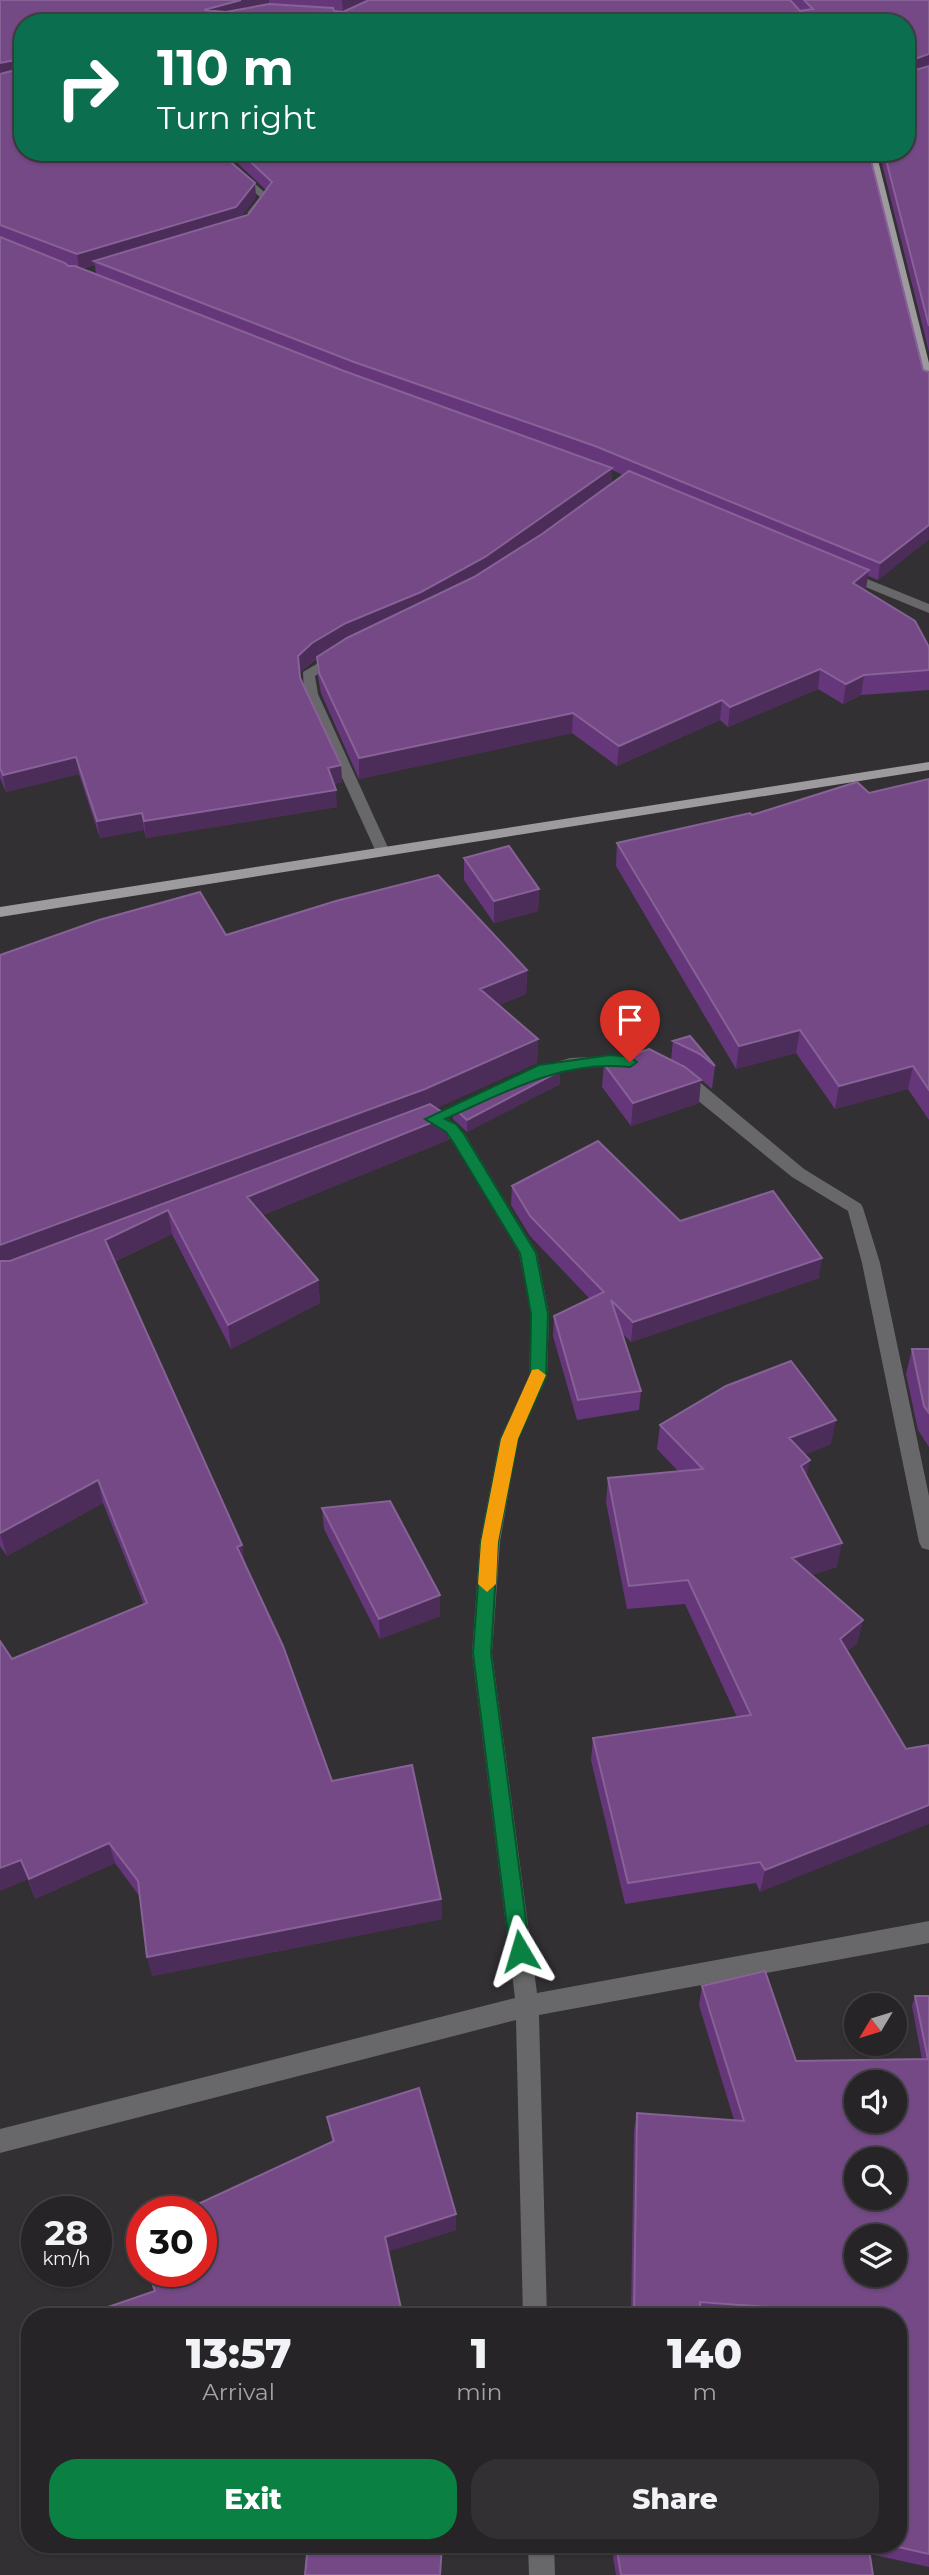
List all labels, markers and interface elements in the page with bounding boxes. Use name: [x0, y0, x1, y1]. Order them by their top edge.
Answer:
text: 110 m: [157, 38, 294, 97]
icon: right: [42, 42, 133, 133]
text: Turn right: [157, 98, 317, 137]
pin: [600, 990, 660, 1062]
icon: arrive: [611, 1001, 649, 1039]
position arrow: [483, 1914, 557, 1988]
north arrow: [844, 1993, 906, 2056]
map controls: [844, 1993, 907, 2287]
button: sound: [844, 2070, 907, 2133]
button: search: [844, 2147, 907, 2210]
speed limit sign: 30: [126, 2196, 217, 2287]
text: 28: [45, 2211, 88, 2254]
button: layers: [844, 2224, 907, 2287]
text: km/h: [42, 2248, 91, 2270]
text: 13:57: [186, 2327, 292, 2379]
text: 1: [471, 2327, 488, 2379]
text: 140: [667, 2327, 742, 2379]
text: Arrival: [202, 2378, 275, 2406]
text: min: [456, 2378, 502, 2406]
text: m: [692, 2378, 717, 2406]
button: Exit: [49, 2459, 457, 2539]
button: Share: [471, 2459, 879, 2539]

